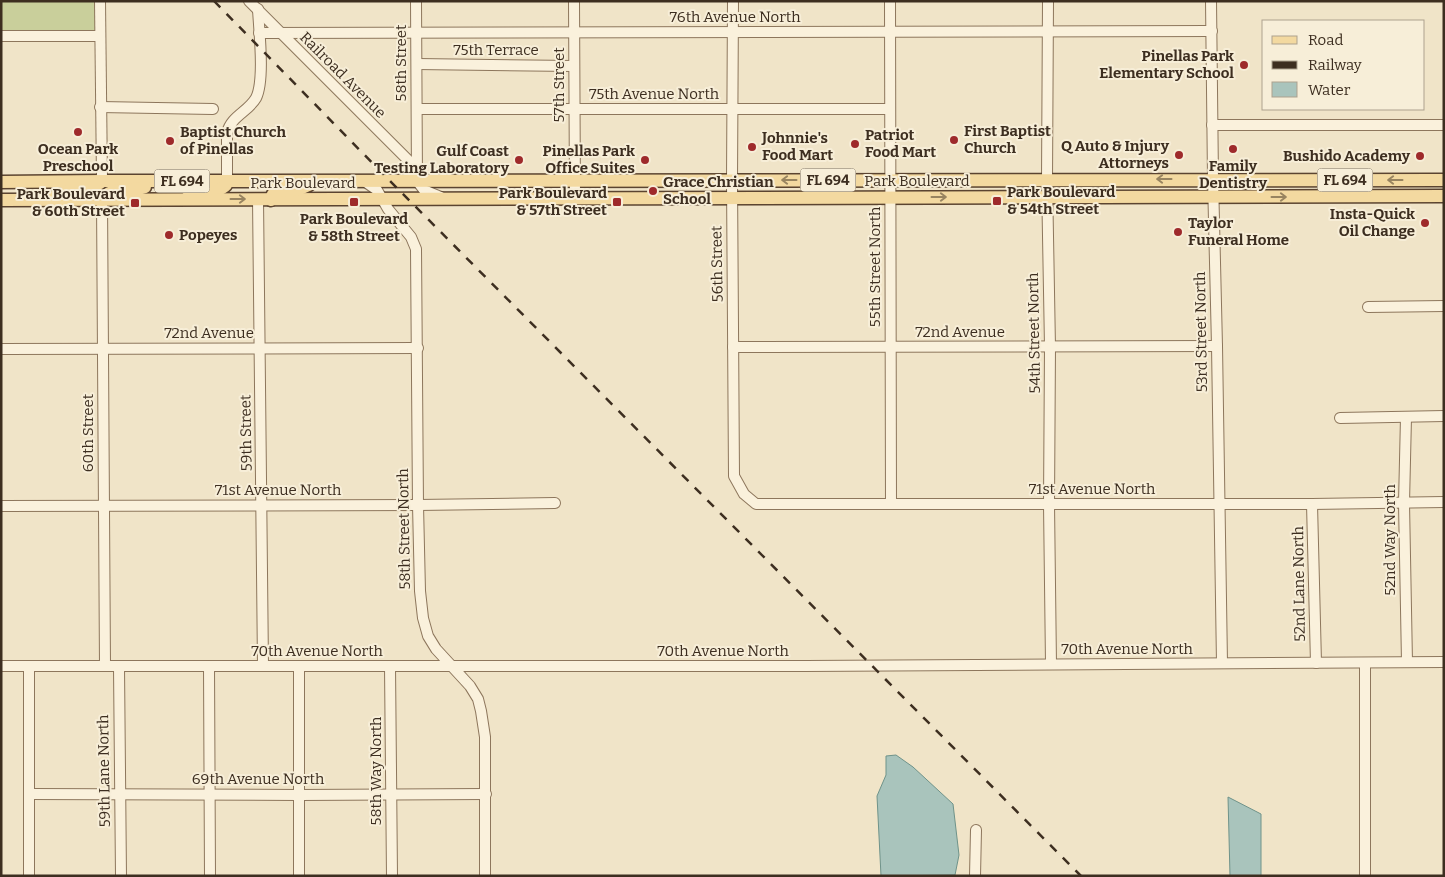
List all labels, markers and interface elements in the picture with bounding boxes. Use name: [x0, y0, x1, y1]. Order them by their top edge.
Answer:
street label: 76th Avenue North: [670, 8, 801, 26]
legend: [1262, 20, 1425, 110]
street label: 58th Street: [392, 24, 410, 101]
street label: Railroad Avenue: [296, 28, 390, 122]
text: Road: [1308, 31, 1343, 49]
street label: 75th Terrace: [453, 41, 539, 59]
street label: 57th Street: [550, 47, 568, 123]
place label: Pinellas Park Elementary School: [1099, 47, 1234, 82]
text: Railway: [1308, 56, 1362, 74]
marker: Pinellas Park Elementary School: [1238, 59, 1250, 71]
text: Water: [1308, 81, 1351, 99]
street label: 75th Avenue North: [589, 85, 720, 103]
place label: First Baptist Church: [964, 122, 1051, 157]
place label: Baptist Church of Pinellas: [180, 123, 286, 158]
marker: Ocean Park Preschool: [72, 126, 84, 138]
place label: Patriot Food Mart: [865, 126, 936, 161]
place label: Johnnie's Food Mart: [761, 129, 833, 164]
marker: First Baptist Church: [948, 134, 960, 146]
marker: Baptist Church of Pinellas: [164, 135, 176, 147]
place label: Q Auto & Injury Attorneys: [1061, 137, 1170, 172]
marker: Patriot Food Mart: [849, 138, 861, 150]
place label: Ocean Park Preschool: [38, 140, 118, 175]
marker: Johnnie's Food Mart: [746, 141, 758, 153]
place label: Gulf Coast Testing Laboratory: [374, 142, 510, 177]
place label: Pinellas Park Office Suites: [543, 142, 635, 177]
marker: Family Dentistry: [1227, 143, 1239, 155]
place label: Bushido Academy: [1283, 147, 1411, 165]
marker: Q Auto & Injury Attorneys: [1173, 149, 1185, 161]
marker: Bushido Academy: [1414, 150, 1426, 162]
marker: Gulf Coast Testing Laboratory: [513, 154, 525, 166]
marker: Pinellas Park Office Suites: [639, 154, 651, 166]
place label: Family Dentistry: [1199, 157, 1268, 192]
road number: FL 694: [800, 168, 856, 192]
road number: FL 694: [1318, 168, 1372, 192]
road number: FL 694: [154, 170, 210, 192]
street label: Park Boulevard: [864, 172, 970, 190]
place label: Grace Christian School: [663, 173, 774, 208]
street label: Park Boulevard: [250, 174, 356, 192]
one-way arrow: [1156, 174, 1172, 184]
one-way arrow: [781, 175, 798, 185]
one-way arrow: [1387, 175, 1404, 185]
place label: Park Boulevard & 54th Street: [1007, 183, 1115, 218]
place label: Park Boulevard & 57th Street: [499, 184, 607, 219]
place label: Park Boulevard & 60th Street: [17, 185, 125, 220]
marker: Grace Christian School: [647, 185, 659, 197]
one-way arrow: [930, 192, 947, 202]
one-way arrow: [1271, 192, 1287, 202]
one-way arrow: [230, 194, 246, 204]
marker: Park Boulevard & 54th Street: [991, 195, 1003, 207]
marker: Park Boulevard & 58th Street: [348, 196, 360, 208]
marker: Park Boulevard & 57th Street: [611, 196, 623, 208]
marker: Park Boulevard & 60th Street: [129, 197, 141, 209]
place label: Insta-Quick Oil Change: [1330, 205, 1415, 240]
street label: 55th Street North: [866, 206, 884, 327]
place label: Park Boulevard & 58th Street: [300, 210, 408, 245]
place label: Taylor Funeral Home: [1188, 214, 1289, 249]
marker: Insta-Quick Oil Change: [1419, 217, 1431, 229]
street label: 56th Street: [707, 225, 727, 303]
place label: Popeyes: [179, 226, 237, 244]
marker: Taylor Funeral Home: [1172, 226, 1184, 238]
marker: Popeyes: [163, 229, 175, 241]
street label: 53rd Street North: [1191, 271, 1211, 393]
street label: 54th Street North: [1024, 272, 1044, 394]
street label: 72nd Avenue: [915, 323, 1005, 341]
street label: 72nd Avenue: [164, 324, 254, 342]
street label: 60th Street: [79, 393, 97, 472]
street label: 59th Street: [236, 394, 256, 471]
street label: 58th Street North: [394, 468, 414, 590]
street label: 71st Avenue North: [1029, 480, 1156, 498]
street label: 71st Avenue North: [215, 481, 342, 499]
street label: 52nd Way North: [1381, 484, 1399, 596]
street label: 52nd Lane North: [1289, 525, 1309, 642]
street label: 70th Avenue North: [1061, 640, 1194, 658]
street label: 70th Avenue North: [251, 642, 384, 660]
street label: 70th Avenue North: [657, 642, 790, 660]
street label: 59th Lane North: [94, 714, 114, 828]
street label: 58th Way North: [367, 716, 385, 825]
street label: 69th Avenue North: [192, 770, 325, 788]

